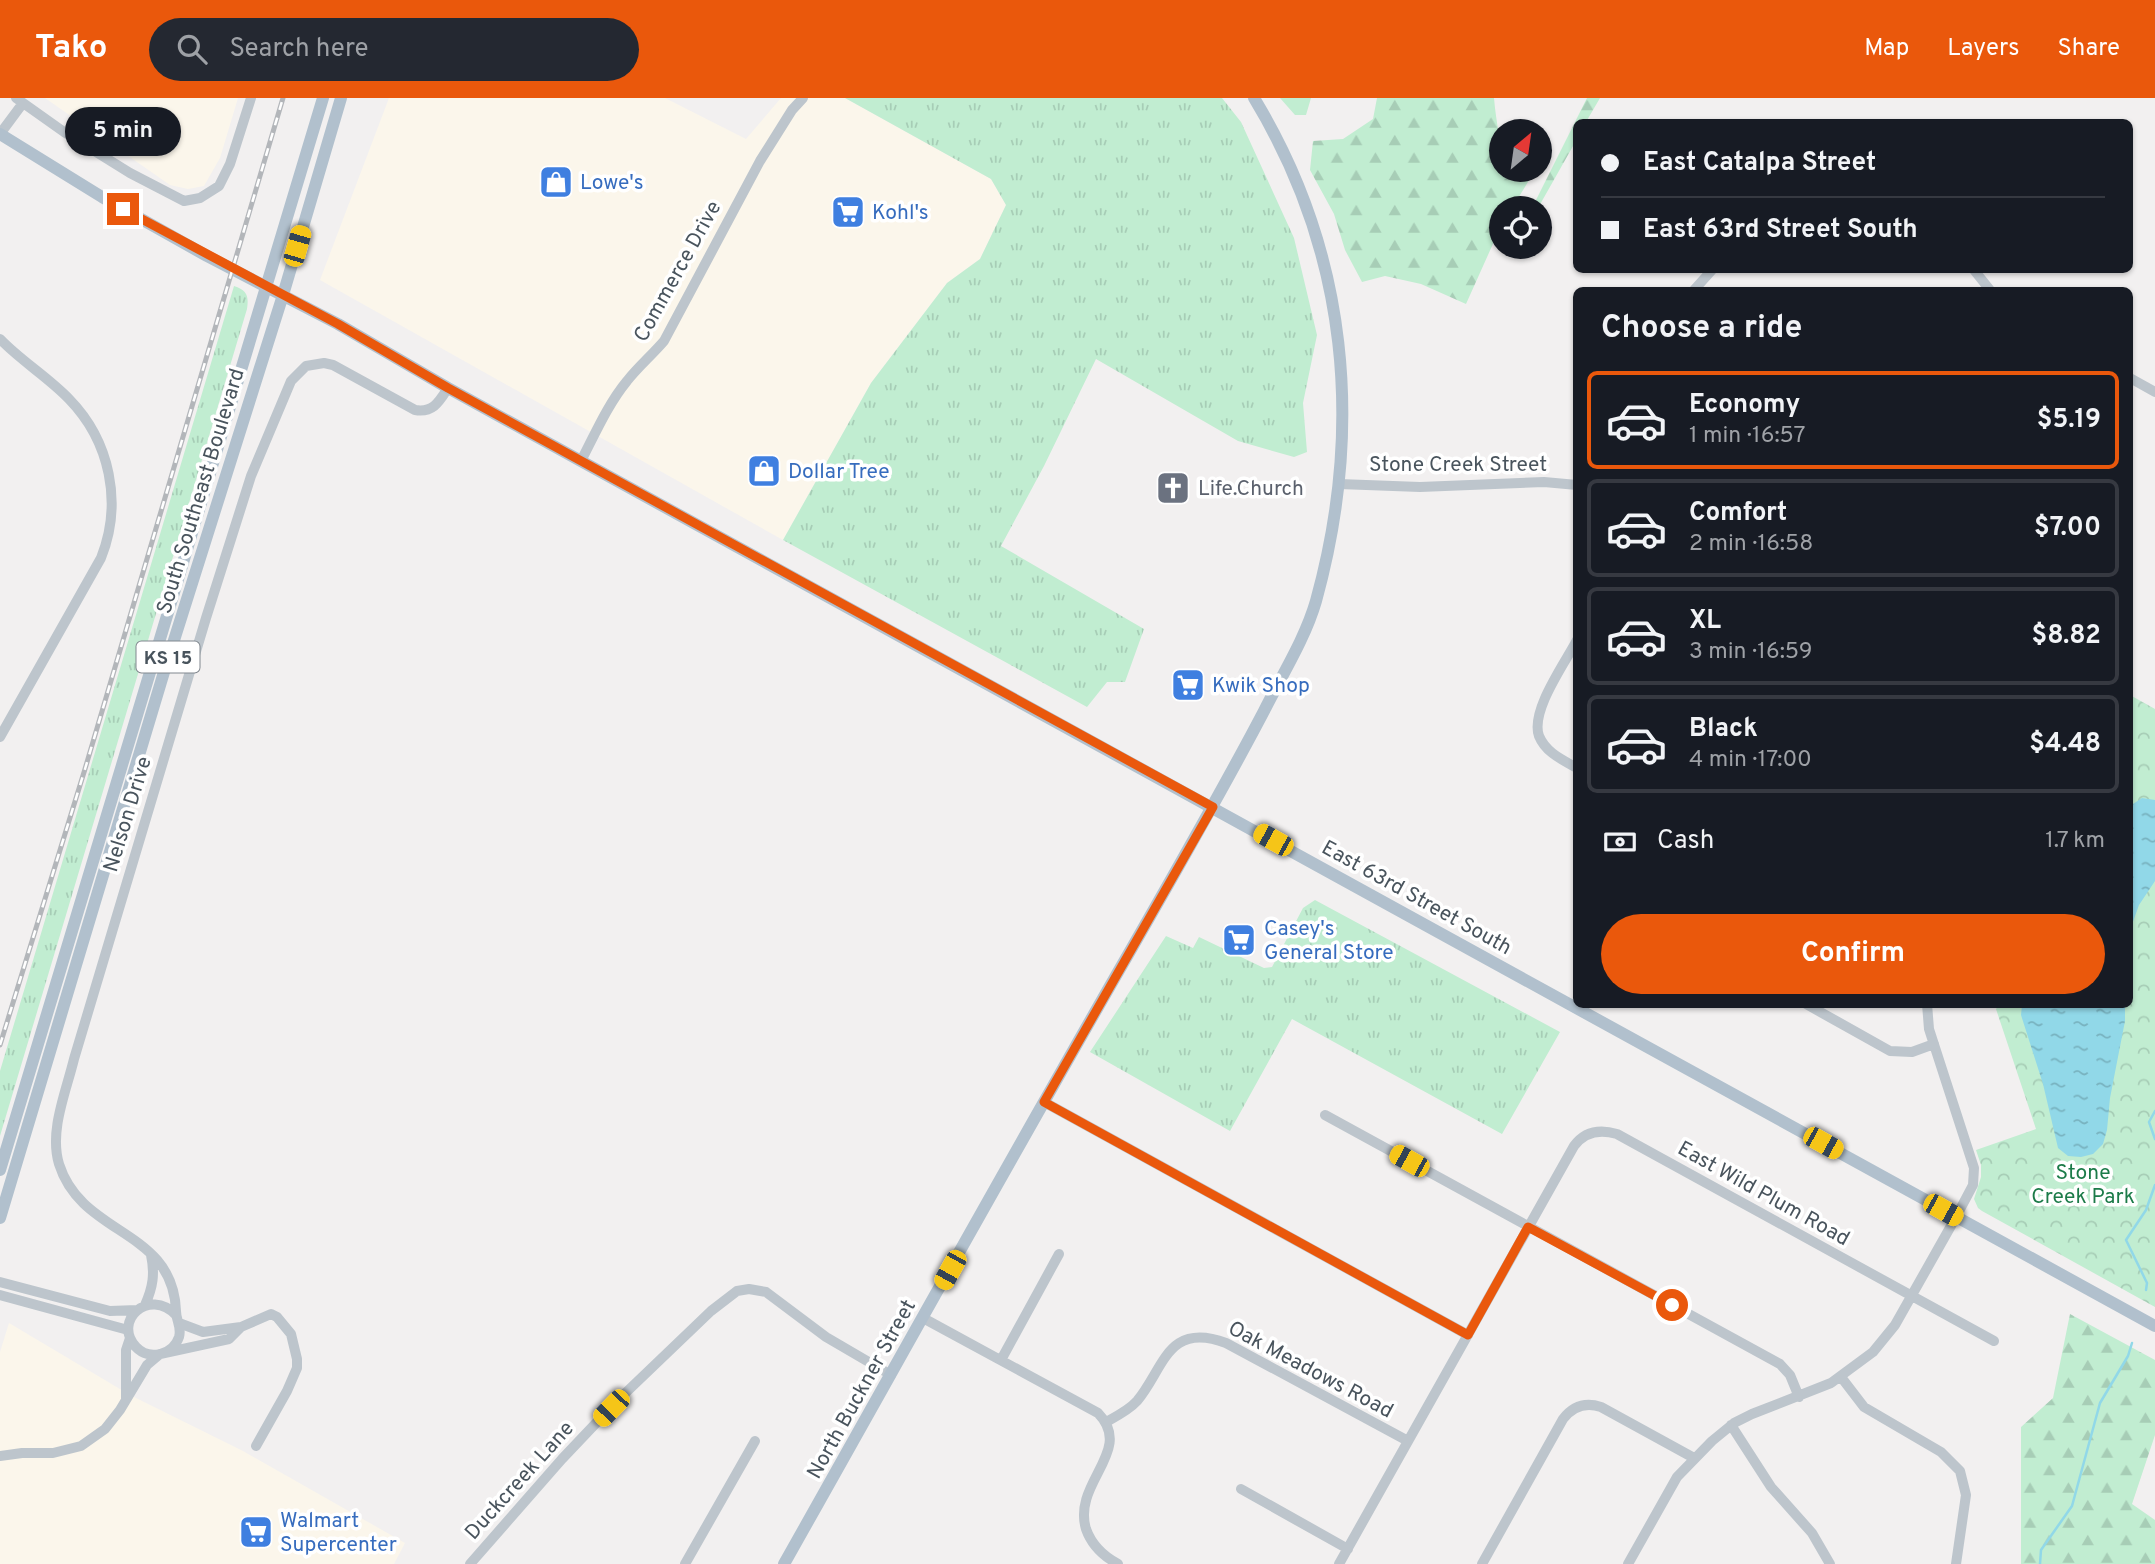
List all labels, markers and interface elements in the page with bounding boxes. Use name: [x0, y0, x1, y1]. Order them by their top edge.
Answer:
search box: [149, 18, 639, 81]
text: Tako: [35, 28, 107, 70]
icon: search: [173, 30, 211, 68]
text: Search here: [229, 33, 368, 66]
text: Map: [1864, 34, 1909, 64]
text: Layers: [1947, 34, 2019, 64]
text: Share: [2057, 34, 2120, 64]
callout: 5 min: [65, 108, 181, 156]
text: 5 min: [93, 117, 153, 146]
north arrow: [1489, 119, 1552, 182]
map controls: [1489, 119, 1552, 259]
text: East Catalpa Street: [1643, 147, 1876, 180]
shop icon: Lowe's: [537, 163, 575, 201]
place label: Lowe's: [580, 170, 644, 197]
route end: [107, 193, 139, 225]
supermarket icon: Kohl's: [829, 193, 867, 231]
street label: Commerce Drive: [628, 196, 728, 347]
button: locate: [1489, 196, 1552, 259]
place label: Kohl's: [872, 200, 929, 227]
text: East 63rd Street South: [1643, 214, 1918, 247]
car: [282, 223, 313, 269]
text: Choose a ride: [1601, 309, 1802, 349]
street label: South Southeast Boulevard: [151, 365, 252, 617]
icon: car: [1605, 389, 1668, 452]
text: Economy: [1689, 389, 1800, 422]
text: $5.19: [2037, 404, 2101, 437]
text: 1 min · 16:57: [1689, 422, 1806, 451]
shop icon: Dollar Tree: [745, 452, 783, 490]
street label: Stone Creek Street: [1369, 452, 1547, 479]
place label: Dollar Tree: [788, 459, 889, 486]
church icon: Life.Church: [1154, 469, 1192, 507]
place label: Life.Church: [1198, 476, 1304, 503]
icon: car: [1605, 497, 1668, 560]
text: Comfort: [1689, 497, 1787, 530]
text: $7.00: [2034, 512, 2101, 545]
text: 2 min · 16:58: [1689, 530, 1813, 559]
icon: car: [1605, 605, 1668, 668]
text: XL: [1689, 605, 1721, 638]
text: $8.82: [2032, 620, 2101, 653]
text: 3 min · 16:59: [1689, 638, 1813, 667]
road number: KS 15: [136, 642, 200, 672]
supermarket icon: Kwik Shop: [1169, 666, 1207, 704]
place label: Kwik Shop: [1212, 673, 1310, 700]
icon: car: [1605, 713, 1668, 776]
text: Black: [1689, 713, 1758, 746]
text: $4.48: [2029, 728, 2101, 761]
text: 4 min · 17:00: [1689, 746, 1812, 775]
street label: Nelson Drive: [98, 753, 159, 876]
car: [1250, 821, 1297, 859]
icon: cash: [1601, 823, 1639, 861]
text: Cash: [1657, 825, 1714, 858]
text: 1.7 km: [2045, 827, 2105, 856]
street label: East 63rd Street South: [1316, 835, 1516, 962]
button: Confirm: [1601, 914, 2105, 994]
place label: Casey's General Store: [1264, 916, 1394, 967]
supermarket icon: Casey's General Store: [1220, 921, 1258, 959]
car: [1800, 1124, 1847, 1162]
street label: East Wild Plum Road: [1672, 1136, 1854, 1253]
car: [1386, 1142, 1433, 1180]
park label: Stone Creek Park: [2031, 1160, 2135, 1211]
car: [1920, 1191, 1967, 1229]
car: [931, 1247, 970, 1293]
route start: [1656, 1289, 1688, 1321]
street label: North Buckner Street: [802, 1295, 923, 1484]
street label: Oak Meadows Road: [1223, 1315, 1398, 1425]
car: [589, 1386, 634, 1430]
street label: Duckcreek Lane: [460, 1416, 581, 1546]
place label: Walmart Supercenter: [280, 1508, 397, 1559]
supermarket icon: Walmart Supercenter: [237, 1513, 275, 1551]

